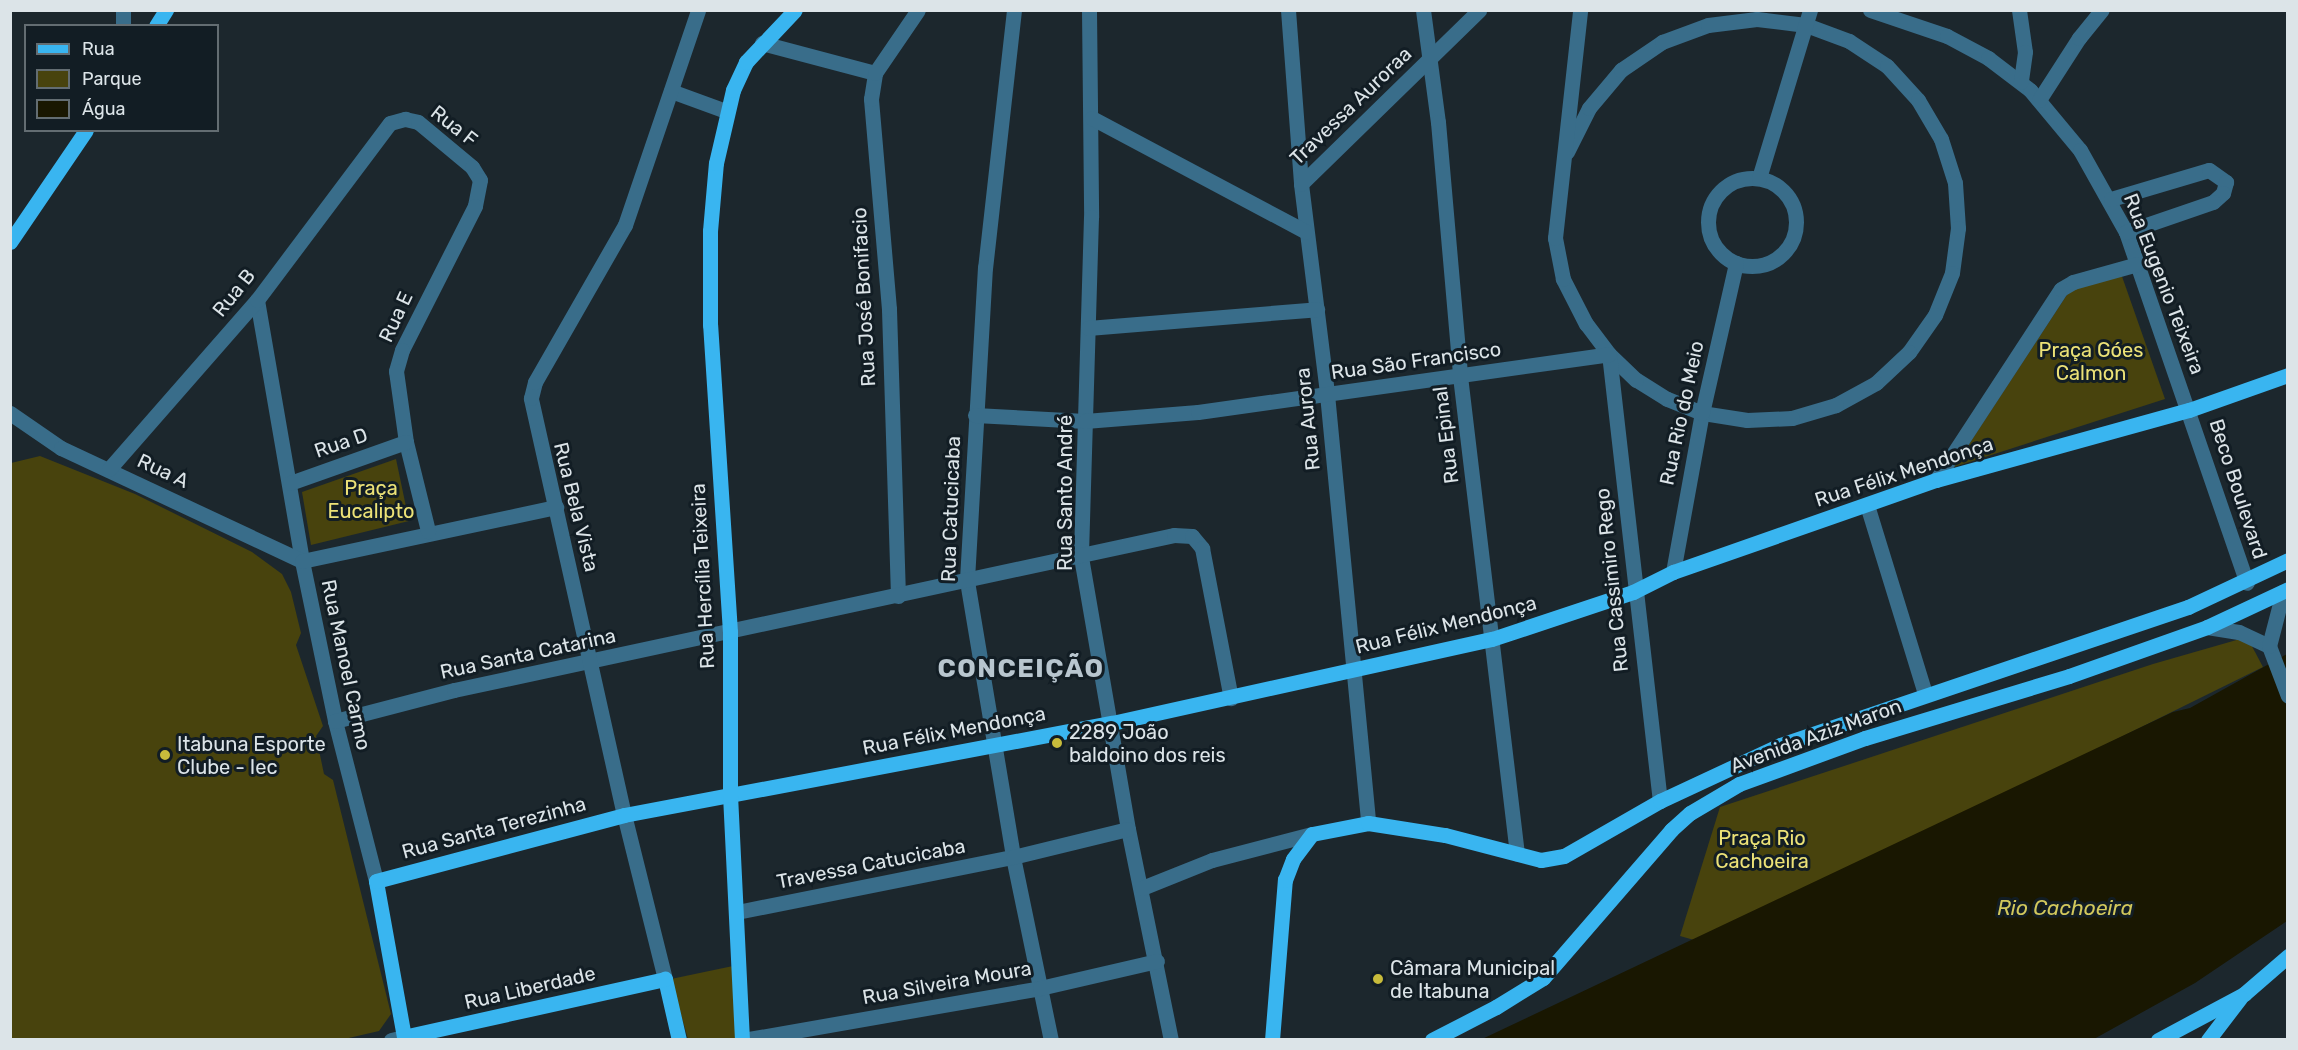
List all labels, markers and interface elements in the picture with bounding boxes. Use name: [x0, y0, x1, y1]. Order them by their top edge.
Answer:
legend: [24, 24, 219, 132]
text: Rua: [82, 38, 115, 60]
street label: Travessa Auroraa: [1285, 42, 1417, 170]
text: Parque: [82, 68, 142, 90]
text: Água: [82, 98, 125, 120]
street label: Rua F: [426, 100, 482, 152]
street label: Rua Eugenio Teixeira: [2118, 190, 2210, 378]
street label: Rua José Bonifacio: [847, 207, 881, 387]
street label: Rua B: [208, 264, 260, 322]
street label: Rua E: [374, 288, 418, 346]
street label: Rua São Francisco: [1329, 337, 1503, 385]
park label: Praça Góes Calmon: [2039, 338, 2143, 385]
street label: Rua Rio do Meio: [1655, 339, 1709, 487]
street label: Rua Aurora: [1291, 366, 1325, 472]
street label: Rua Epinal: [1428, 385, 1464, 485]
street label: Rua Santo André: [1053, 415, 1077, 571]
street label: Beco Boulevard: [2204, 416, 2272, 562]
street label: Rua D: [311, 423, 371, 463]
street label: Rua Félix Mendonça: [1812, 432, 1996, 512]
street label: Rua Catucicaba: [936, 436, 966, 582]
street label: Rua Bela Vista: [548, 439, 604, 575]
street label: Rua A: [133, 449, 193, 493]
park label: Praça Eucalipto: [328, 476, 414, 523]
street label: Rua Hercília Teixeira: [686, 482, 720, 670]
street label: Rua Cassimiro Rego: [1590, 487, 1634, 673]
street label: Rua Manoel Carmo: [316, 578, 376, 752]
street label: Rua Félix Mendonça: [1353, 591, 1539, 659]
street label: Rua Santa Catarina: [438, 624, 618, 684]
district label: CONCEIÇÃO: [938, 653, 1104, 685]
street label: Avenida Aziz Maron: [1727, 694, 1905, 778]
street label: Rua Félix Mendonça: [860, 701, 1048, 761]
place label: 2289 João baldoino dos reis: [1069, 720, 1226, 767]
place label: Itabuna Esporte Clube - Iec: [177, 732, 326, 779]
marker: 2289 João baldoino dos reis: [1050, 736, 1064, 750]
marker: Itabuna Esporte Clube - Iec: [158, 748, 172, 762]
street label: Rua Santa Terezinha: [399, 792, 589, 864]
park label: Praça Rio Cachoeira: [1715, 826, 1809, 873]
street label: Travessa Catucicaba: [775, 834, 967, 894]
water label: Rio Cachoeira: [1997, 895, 2133, 921]
street label: Rua Silveira Moura: [861, 956, 1033, 1010]
place label: Câmara Municipal de Itabuna: [1390, 956, 1555, 1003]
street label: Rua Liberdade: [462, 961, 598, 1015]
marker: Câmara Municipal de Itabuna: [1371, 972, 1385, 986]

